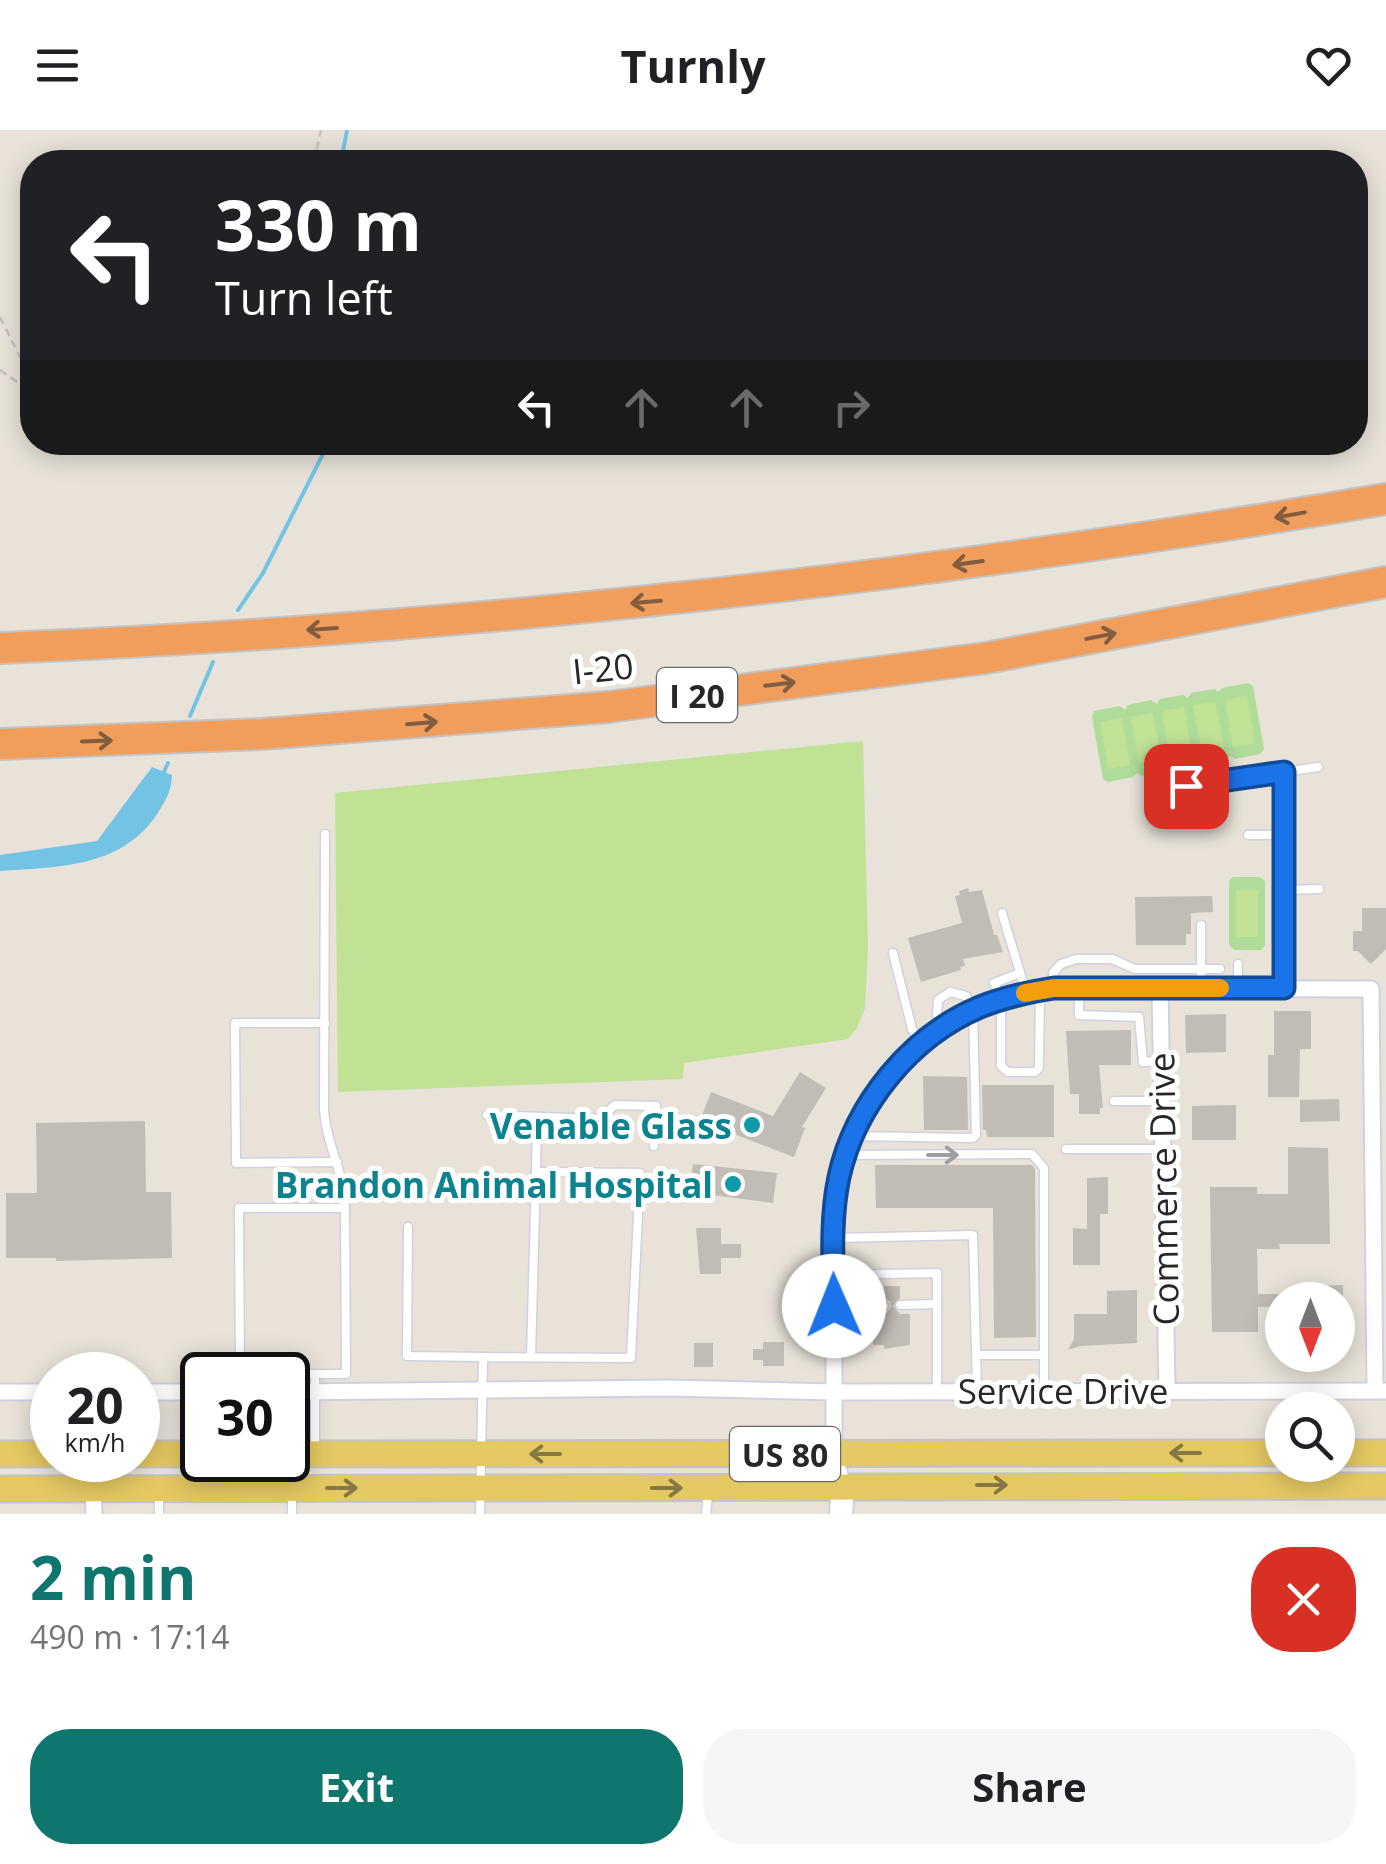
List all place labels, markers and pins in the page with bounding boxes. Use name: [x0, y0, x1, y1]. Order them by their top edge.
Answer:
pin: [1144, 744, 1229, 829]
place label: Venable Glass: [490, 1102, 732, 1149]
marker: Venable Glass: [741, 1114, 763, 1136]
place label: Brandon Animal Hospital: [275, 1161, 713, 1208]
marker: Brandon Animal Hospital: [722, 1173, 744, 1195]

